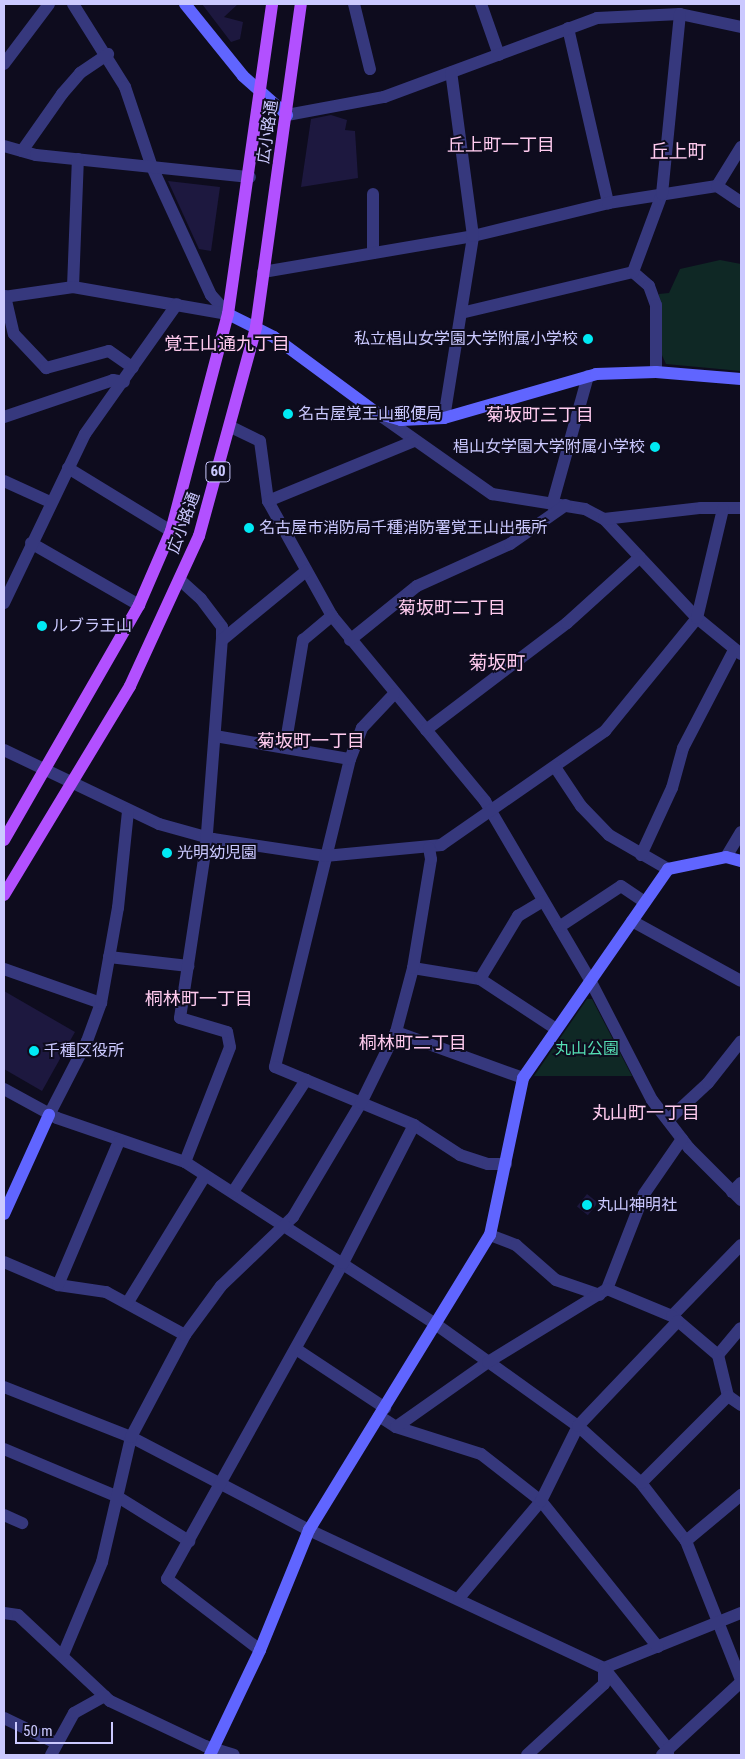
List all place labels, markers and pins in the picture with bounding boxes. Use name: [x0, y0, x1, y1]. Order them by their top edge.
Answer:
place label: 私立椙山女学園大学附属小学校: [354, 329, 578, 349]
marker: 私立椙山女学園大学附属小学校: [582, 333, 594, 345]
place label: 名古屋覚王山郵便局: [298, 404, 442, 424]
marker: 名古屋覚王山郵便局: [282, 408, 294, 420]
place label: 椙山女学園大学附属小学校: [453, 437, 645, 457]
marker: 椙山女学園大学附属小学校: [649, 441, 661, 453]
place label: 名古屋市消防局千種消防署覚王山出張所: [259, 518, 547, 538]
marker: 名古屋市消防局千種消防署覚王山出張所: [243, 522, 255, 534]
place label: ルブラ王山: [52, 616, 132, 636]
marker: ルブラ王山: [36, 620, 48, 632]
place label: 光明幼児園: [177, 843, 257, 863]
marker: 光明幼児園: [161, 847, 173, 859]
place label: 千種区役所: [44, 1041, 124, 1061]
marker: 千種区役所: [28, 1045, 40, 1057]
place label: 丸山神明社: [597, 1195, 677, 1215]
marker: 丸山神明社: [581, 1199, 593, 1211]

